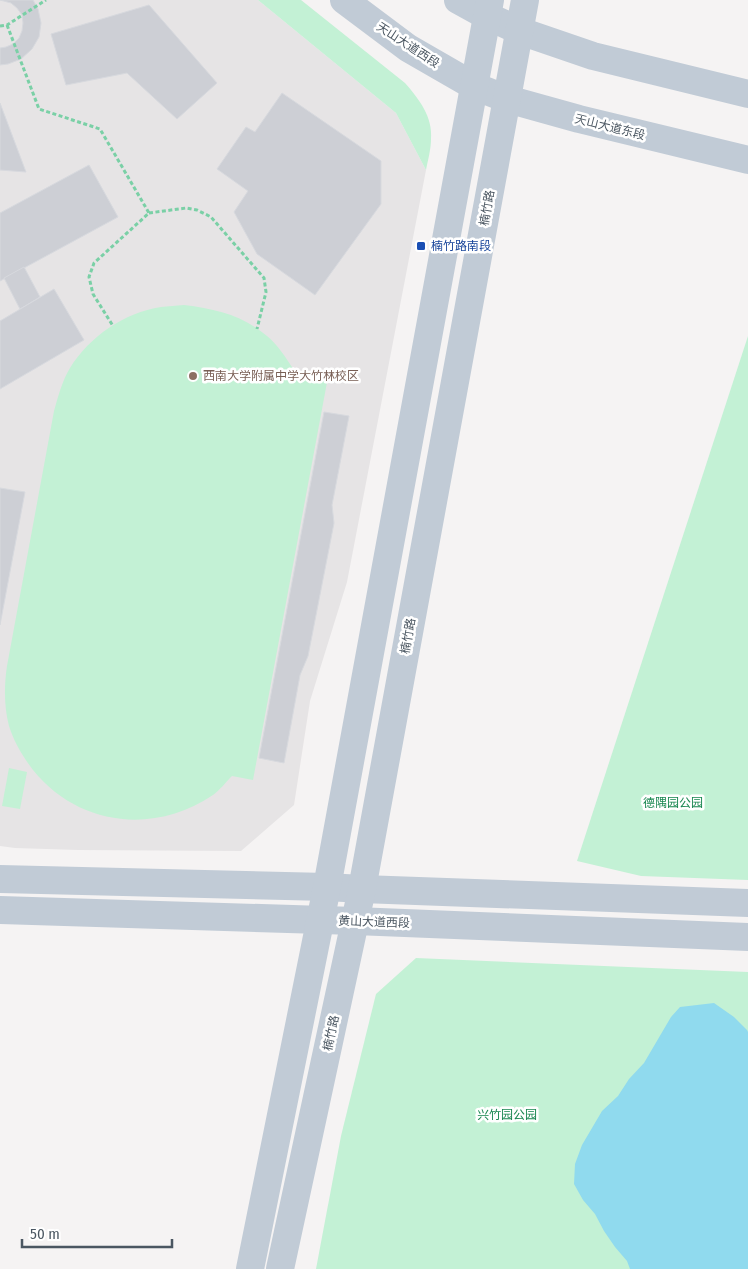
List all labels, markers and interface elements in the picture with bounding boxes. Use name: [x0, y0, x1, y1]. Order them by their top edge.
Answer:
street label: 天山大道西段: [374, 20, 442, 70]
street label: 天山大道东段: [573, 111, 647, 143]
street label: 楠竹路: [477, 189, 497, 227]
place label: 楠竹路南段: [431, 239, 491, 253]
marker: 楠竹路南段: [415, 240, 427, 252]
place label: 西南大学附属中学大竹林校区: [203, 369, 359, 383]
marker: 西南大学附属中学大竹林校区: [187, 370, 199, 382]
street label: 楠竹路: [398, 617, 418, 655]
park label: 德隅园公园: [643, 796, 703, 810]
street label: 黄山大道西段: [338, 914, 410, 930]
street label: 楠竹路: [320, 1014, 342, 1052]
park label: 兴竹园公园: [477, 1108, 537, 1122]
scale bar: [22, 1216, 172, 1248]
text: 50 m: [30, 1225, 60, 1243]

